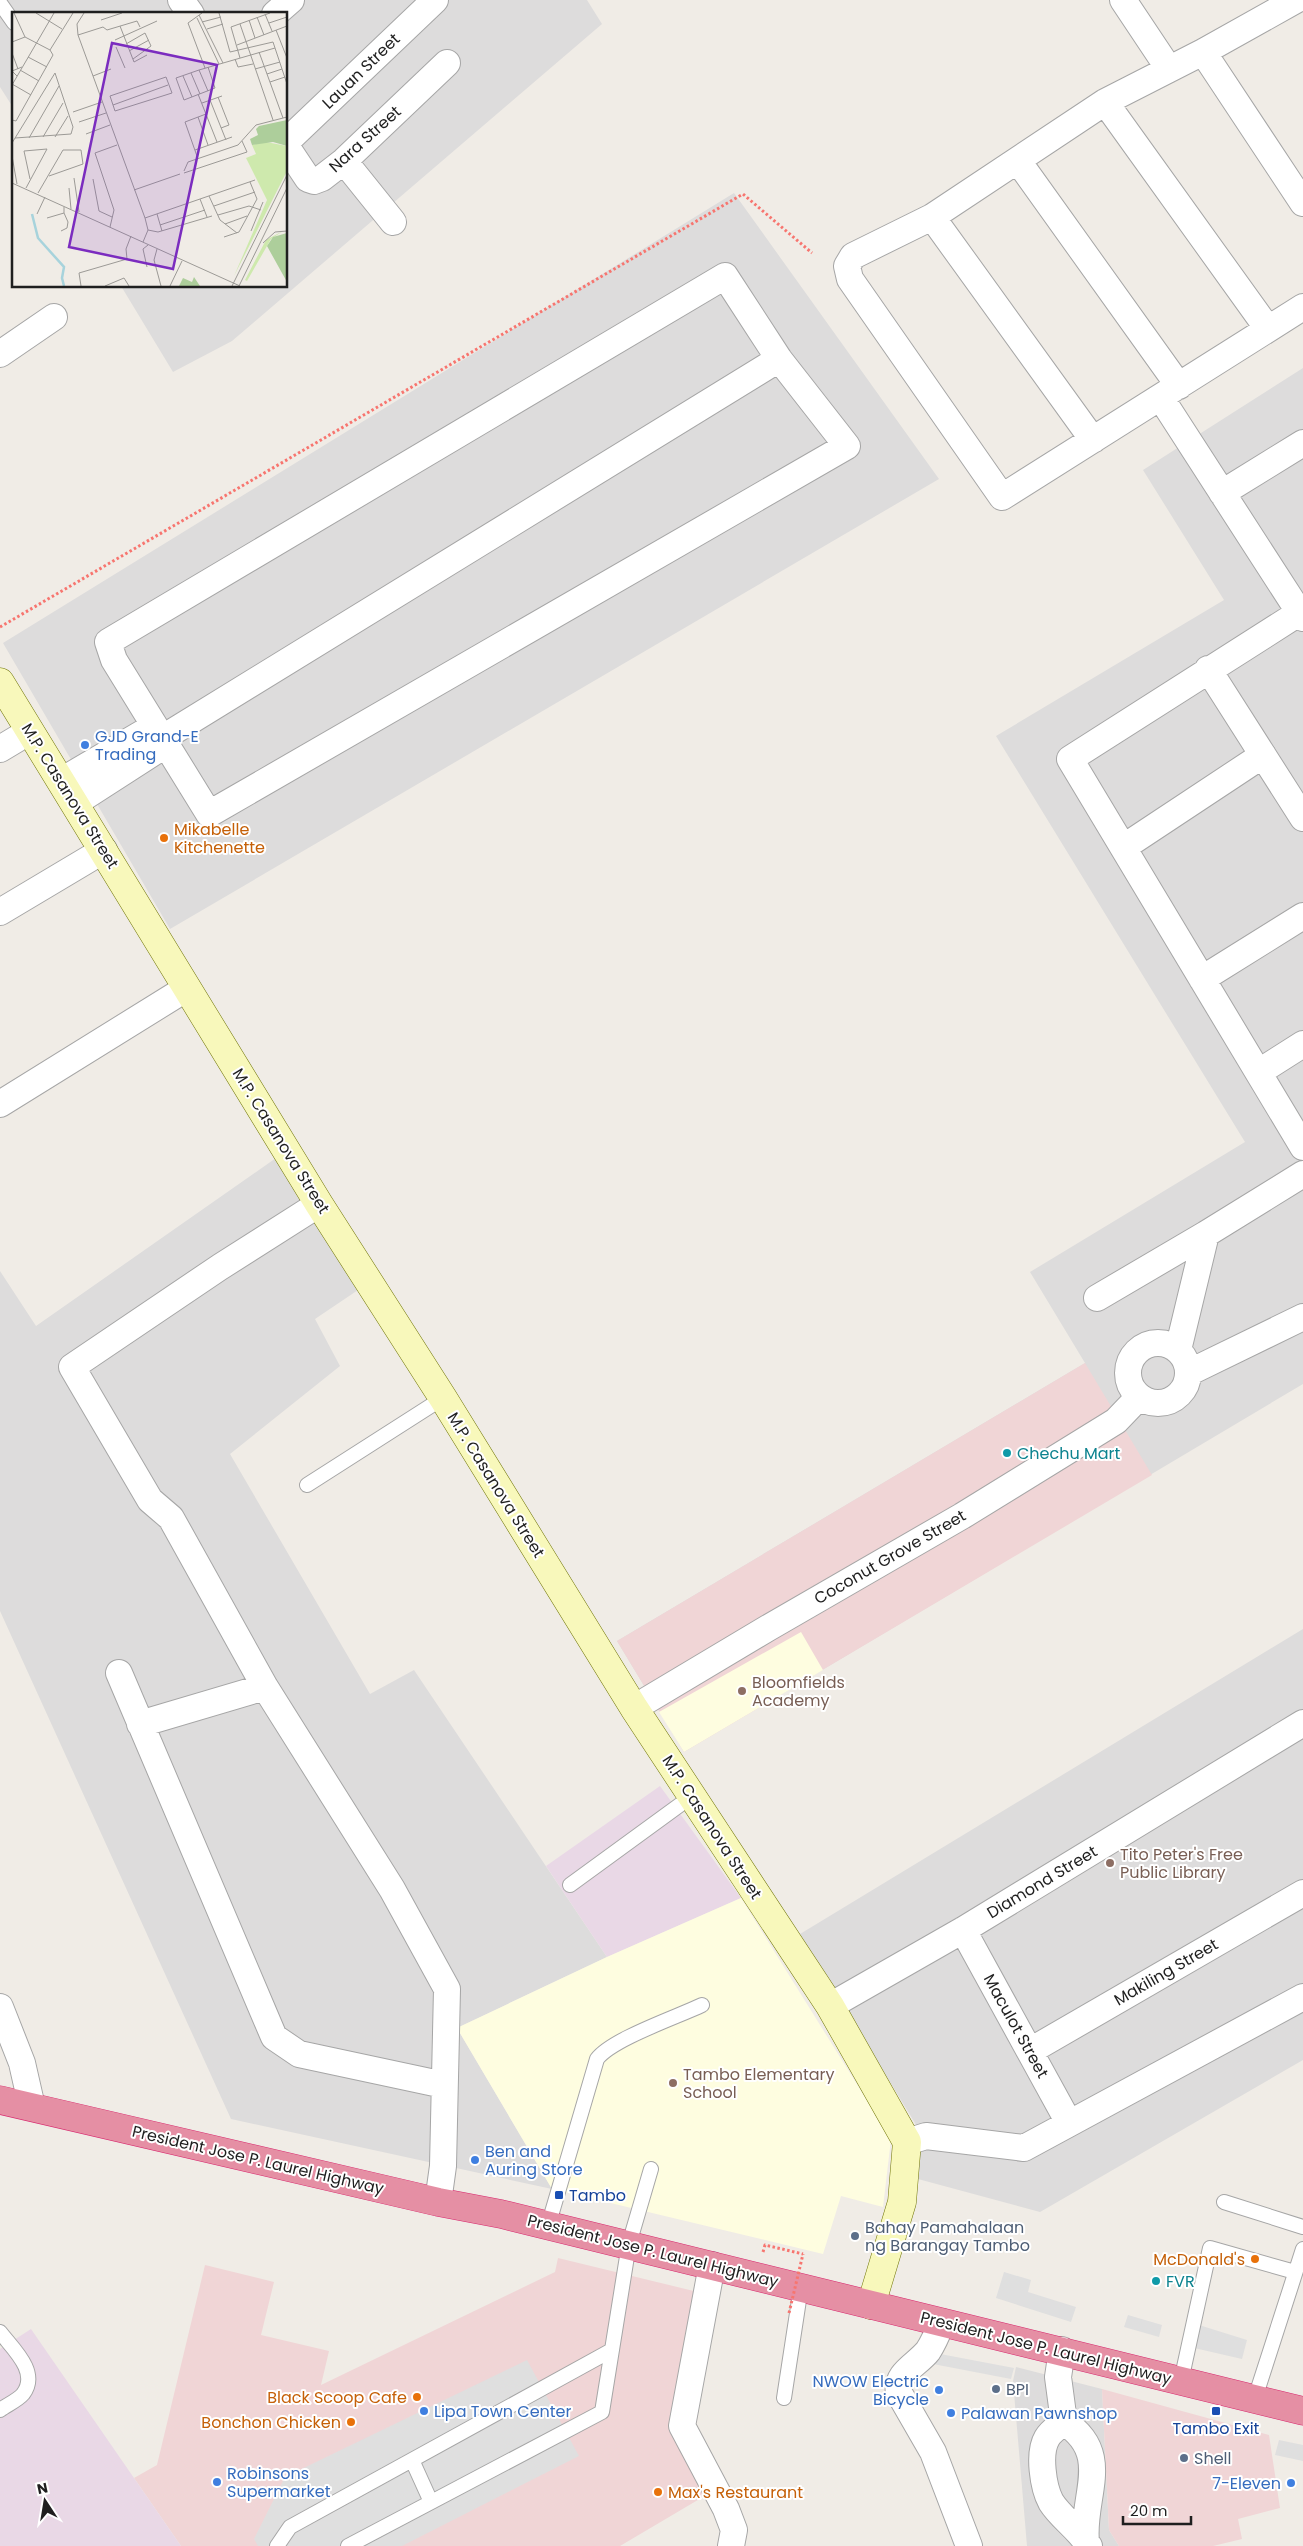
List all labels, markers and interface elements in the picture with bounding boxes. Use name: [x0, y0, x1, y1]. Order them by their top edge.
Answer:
inset map: [12, 12, 288, 288]
street label: Lauan Street: [317, 28, 405, 114]
street label: Nara Street: [324, 100, 406, 178]
street label: M.P. Casanova Street: [16, 719, 124, 873]
place label: GJD Grand-E Trading: [95, 725, 199, 766]
marker: GJD Grand-E Trading: [79, 739, 91, 751]
place label: Mikabelle Kitchenette: [174, 818, 265, 859]
marker: Mikabelle Kitchenette: [158, 832, 170, 844]
street label: M.P. Casanova Street: [227, 1064, 335, 1218]
street label: M.P. Casanova Street: [442, 1408, 550, 1562]
place label: Chechu Mart: [1017, 1442, 1121, 1465]
marker: Chechu Mart: [1001, 1447, 1013, 1459]
street label: Coconut Grove Street: [810, 1504, 970, 1610]
place label: Bloomfields Academy: [752, 1671, 845, 1712]
marker: Bloomfields Academy: [736, 1685, 748, 1697]
street label: M.P. Casanova Street: [657, 1750, 767, 1904]
street label: Diamond Street: [983, 1840, 1102, 1924]
place label: Tito Peter's Free Public Library: [1120, 1843, 1243, 1884]
marker: Tito Peter's Free Public Library: [1104, 1857, 1116, 1869]
street label: Makiling Street: [1110, 1933, 1222, 2011]
street label: Maculot Street: [978, 1970, 1054, 2082]
place label: Tambo Elementary School: [683, 2063, 835, 2104]
marker: Tambo Elementary School: [667, 2077, 679, 2089]
street label: President Jose P. Laurel Highway: [130, 2120, 386, 2200]
place label: Ben and Auring Store: [485, 2140, 583, 2181]
marker: Ben and Auring Store: [469, 2154, 481, 2166]
place label: Tambo: [569, 2184, 626, 2207]
marker: Tambo: [553, 2189, 565, 2201]
street label: President Jose P. Laurel Highway: [525, 2209, 781, 2293]
place label: Bahay Pamahalaan ng Barangay Tambo: [865, 2216, 1030, 2257]
marker: Bahay Pamahalaan ng Barangay Tambo: [849, 2230, 861, 2242]
place label: McDonald's: [1153, 2248, 1245, 2271]
marker: McDonald's: [1249, 2253, 1261, 2265]
place label: FVR: [1166, 2270, 1195, 2293]
marker: FVR: [1150, 2275, 1162, 2287]
street label: President Jose P. Laurel Highway: [918, 2306, 1174, 2390]
place label: NWOW Electric Bicycle: [812, 2370, 929, 2411]
place label: BPI: [1006, 2378, 1029, 2401]
marker: BPI: [990, 2383, 1002, 2395]
marker: NWOW Electric Bicycle: [933, 2384, 945, 2396]
place label: Black Scoop Cafe: [267, 2386, 407, 2409]
marker: Black Scoop Cafe: [411, 2391, 423, 2403]
place label: Lipa Town Center: [434, 2400, 572, 2423]
place label: Palawan Pawnshop: [961, 2402, 1118, 2425]
marker: Lipa Town Center: [418, 2405, 430, 2417]
marker: Tambo Exit: [1210, 2405, 1222, 2417]
marker: Palawan Pawnshop: [945, 2407, 957, 2419]
place label: Bonchon Chicken: [201, 2411, 341, 2434]
marker: Bonchon Chicken: [345, 2416, 357, 2428]
place label: Tambo Exit: [1173, 2417, 1260, 2440]
place label: Shell: [1194, 2447, 1231, 2470]
marker: Shell: [1178, 2452, 1190, 2464]
place label: Robinsons Supermarket: [227, 2462, 331, 2503]
place label: 7-Eleven: [1212, 2472, 1281, 2495]
north arrow: [20, 2476, 70, 2526]
marker: Robinsons Supermarket: [211, 2476, 223, 2488]
text: N: [35, 2477, 50, 2499]
marker: 7-Eleven: [1285, 2477, 1297, 2489]
place label: Max's Restaurant: [668, 2481, 803, 2504]
marker: Max's Restaurant: [652, 2486, 664, 2498]
scale bar: [1123, 2494, 1190, 2526]
text: 20 m: [1130, 2500, 1168, 2521]

